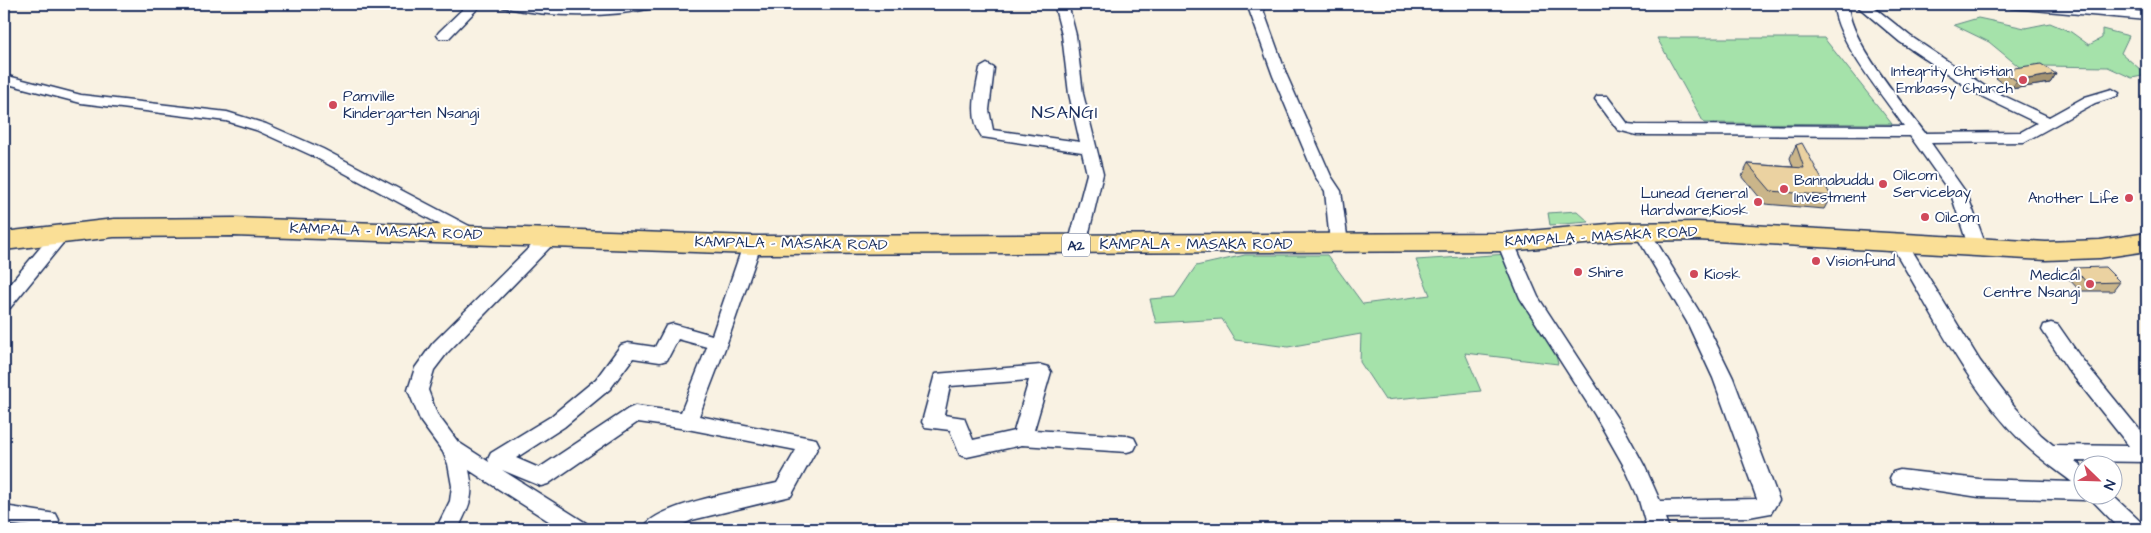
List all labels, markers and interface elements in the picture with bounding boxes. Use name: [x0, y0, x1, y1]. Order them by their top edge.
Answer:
place label: Integrity Christian Embassy Church: [1891, 61, 2014, 100]
marker: Integrity Christian Embassy Church: [2017, 74, 2029, 86]
place label: Pamville Kindergarten Nsangi: [343, 86, 480, 125]
marker: Pamville Kindergarten Nsangi: [327, 99, 339, 111]
district label: NSANGI: [1032, 100, 1098, 125]
place label: Oilcom Servicebay: [1893, 165, 1971, 204]
place label: Bannabuddu Investment: [1794, 170, 1874, 208]
marker: Oilcom Servicebay: [1877, 178, 1889, 190]
place label: Lunead General Hardware;Kiosk: [1641, 183, 1748, 221]
marker: Bannabuddu Investment: [1778, 183, 1790, 195]
place label: Another Life: [2028, 188, 2119, 209]
marker: Another Life: [2123, 192, 2135, 204]
marker: Lunead General Hardware;Kiosk: [1752, 196, 1764, 208]
place label: Oilcom: [1935, 207, 1980, 228]
marker: Oilcom: [1919, 211, 1931, 223]
street label: KAMPALA - MASAKA ROAD: [289, 218, 483, 245]
street label: KAMPALA - MASAKA ROAD: [1504, 221, 1698, 252]
street label: KAMPALA - MASAKA ROAD: [694, 231, 888, 256]
road number: A2: [1062, 234, 1090, 256]
street label: KAMPALA - MASAKA ROAD: [1100, 234, 1293, 255]
place label: Visionfund: [1826, 251, 1895, 272]
marker: Visionfund: [1810, 255, 1822, 267]
place label: Shire: [1588, 262, 1624, 283]
place label: Kiosk: [1704, 264, 1741, 285]
place label: Medical Centre Nsangi: [1983, 265, 2081, 304]
marker: Shire: [1572, 266, 1584, 278]
marker: Kiosk: [1688, 268, 1700, 280]
marker: Medical Centre Nsangi: [2084, 278, 2096, 290]
north arrow: [2074, 456, 2124, 506]
text: N: [2098, 477, 2120, 493]

